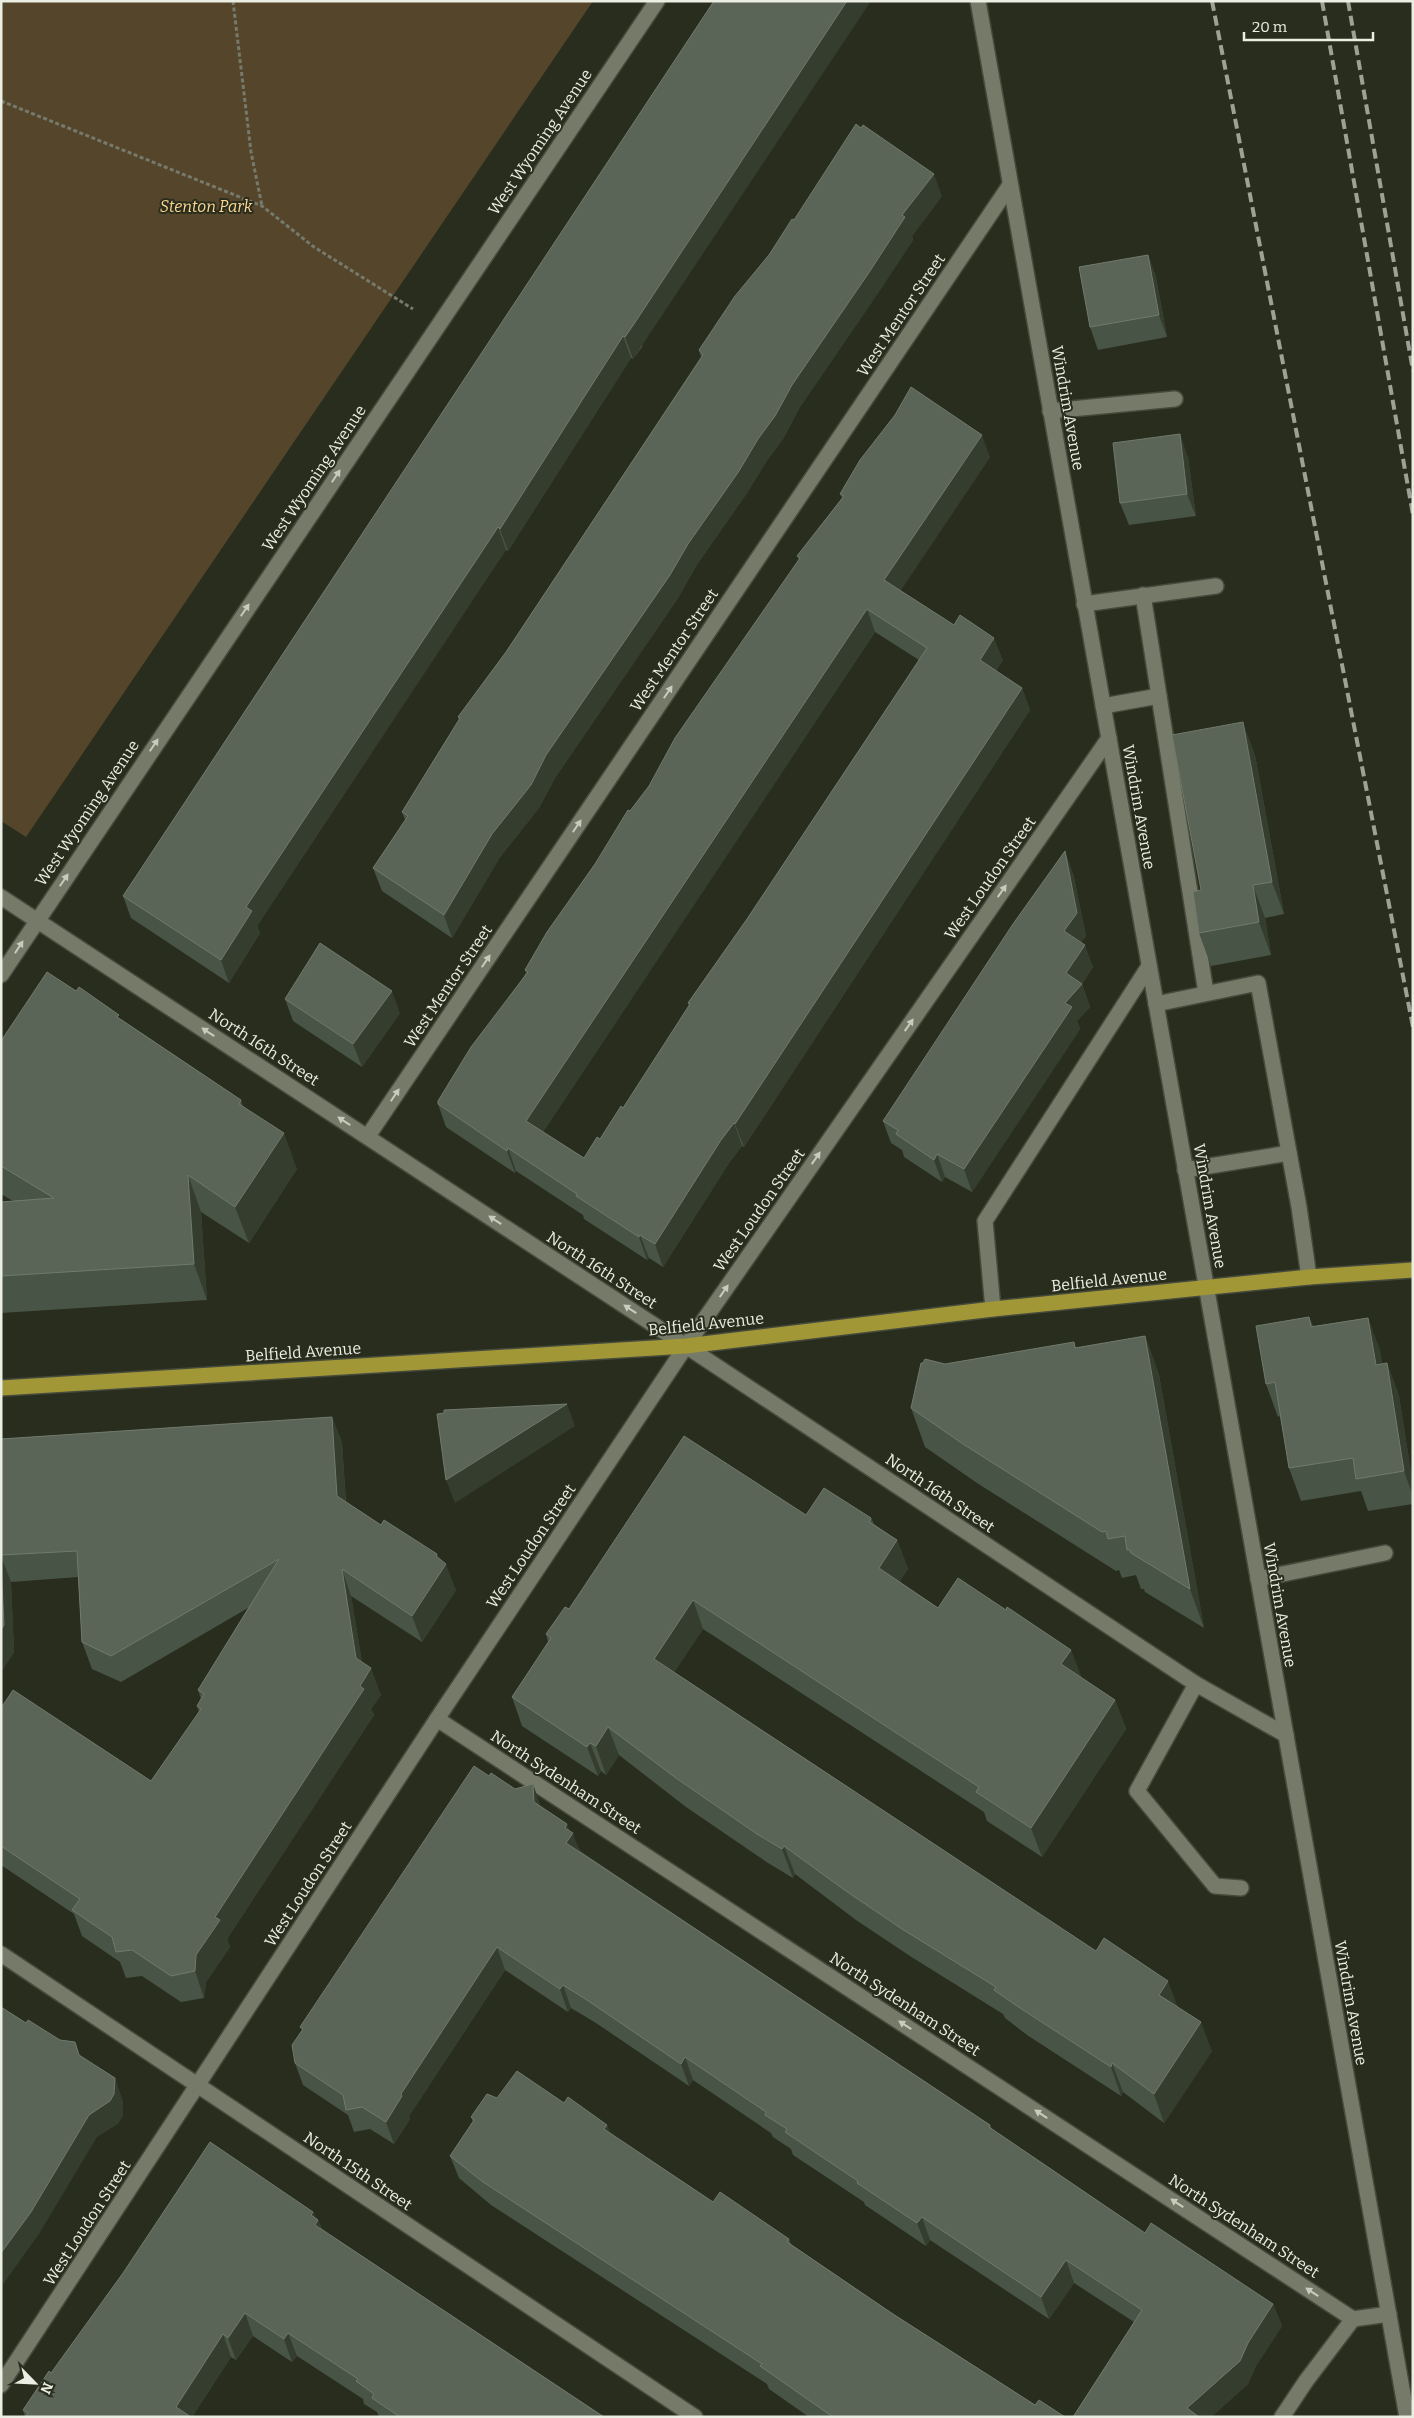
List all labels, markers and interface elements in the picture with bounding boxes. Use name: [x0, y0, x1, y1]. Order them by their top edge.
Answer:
scale bar: [1244, 10, 1373, 42]
text: 20 m: [1252, 18, 1288, 36]
street label: West Wyoming Avenue: [484, 65, 596, 219]
park label: Stenton Park: [160, 197, 253, 216]
street label: West Mentor Street: [853, 250, 949, 380]
street label: Windrim Avenue: [1048, 344, 1088, 472]
street label: West Wyoming Avenue: [258, 401, 370, 555]
one-way arrow: [331, 469, 341, 482]
street label: West Mentor Street: [626, 585, 722, 715]
one-way arrow: [241, 604, 250, 617]
one-way arrow: [663, 685, 673, 698]
street label: West Wyoming Avenue: [31, 736, 143, 890]
one-way arrow: [150, 738, 159, 752]
street label: Windrim Avenue: [1119, 743, 1159, 871]
street label: West Loudon Street: [940, 813, 1040, 943]
one-way arrow: [572, 819, 582, 833]
one-way arrow: [59, 873, 68, 886]
one-way arrow: [997, 884, 1007, 898]
street label: West Mentor Street: [400, 921, 496, 1051]
one-way arrow: [14, 941, 24, 954]
one-way arrow: [481, 954, 491, 968]
street label: North 16th Street: [205, 1004, 323, 1090]
one-way arrow: [904, 1018, 914, 1031]
one-way arrow: [202, 1027, 215, 1037]
one-way arrow: [390, 1089, 400, 1102]
one-way arrow: [338, 1116, 351, 1126]
street label: Windrim Avenue: [1190, 1142, 1230, 1270]
street label: West Loudon Street: [709, 1145, 809, 1275]
one-way arrow: [811, 1151, 821, 1165]
one-way arrow: [488, 1215, 501, 1225]
street label: North 16th Street: [543, 1227, 661, 1313]
street label: Belfield Avenue: [1050, 1264, 1168, 1296]
one-way arrow: [719, 1284, 729, 1298]
one-way arrow: [624, 1304, 637, 1314]
street label: Belfield Avenue: [647, 1308, 765, 1340]
street label: Belfield Avenue: [244, 1338, 362, 1366]
street label: North 16th Street: [882, 1450, 998, 1537]
street label: West Loudon Street: [482, 1480, 580, 1612]
street label: Windrim Avenue: [1260, 1541, 1300, 1669]
street label: North Sydenham Street: [487, 1726, 645, 1838]
street label: West Loudon Street: [260, 1818, 356, 1950]
street label: Windrim Avenue: [1331, 1939, 1371, 2067]
street label: North Sydenham Street: [826, 1948, 984, 2060]
one-way arrow: [898, 2020, 911, 2030]
one-way arrow: [1034, 2109, 1047, 2119]
street label: North 15th Street: [300, 2128, 416, 2214]
street label: West Loudon Street: [39, 2157, 135, 2289]
street label: North Sydenham Street: [1165, 2170, 1323, 2282]
one-way arrow: [1170, 2198, 1183, 2208]
one-way arrow: [1306, 2287, 1319, 2297]
north arrow: [10, 2358, 60, 2408]
text: N: [36, 2380, 56, 2397]

